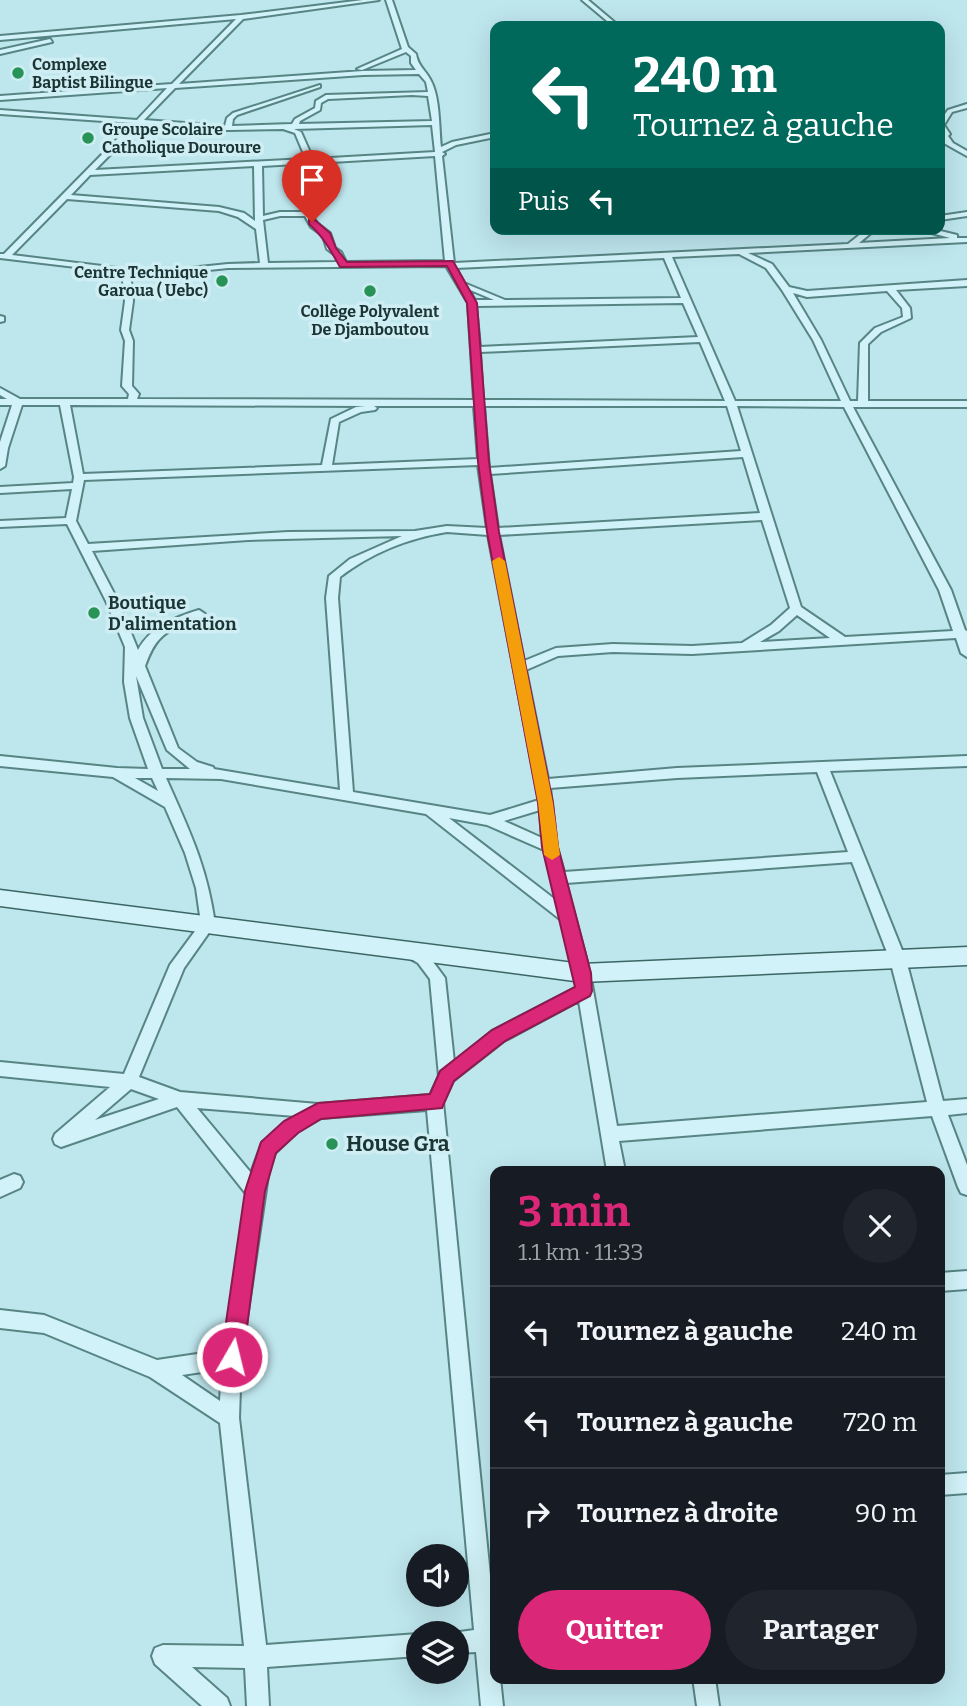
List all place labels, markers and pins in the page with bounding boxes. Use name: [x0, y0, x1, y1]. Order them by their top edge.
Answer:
place label: Complexe Baptist Bilingue: [32, 55, 153, 92]
marker: Complexe Baptist Bilingue: [10, 65, 26, 81]
place label: Groupe Scolaire Catholique Douroure: [102, 120, 261, 157]
marker: Groupe Scolaire Catholique Douroure: [80, 130, 96, 146]
pin: [282, 150, 342, 222]
place label: Centre Technique Garoua ( Uebc): [74, 263, 208, 300]
marker: Centre Technique Garoua ( Uebc): [214, 273, 230, 289]
marker: Collège Polyvalent De Djamboutou: [362, 283, 378, 299]
place label: Collège Polyvalent De Djamboutou: [301, 302, 440, 339]
place label: Boutique D'alimentation: [108, 592, 237, 635]
marker: Boutique D'alimentation: [86, 605, 102, 621]
place label: House Gra: [346, 1131, 450, 1157]
marker: House Gra: [324, 1136, 340, 1152]

